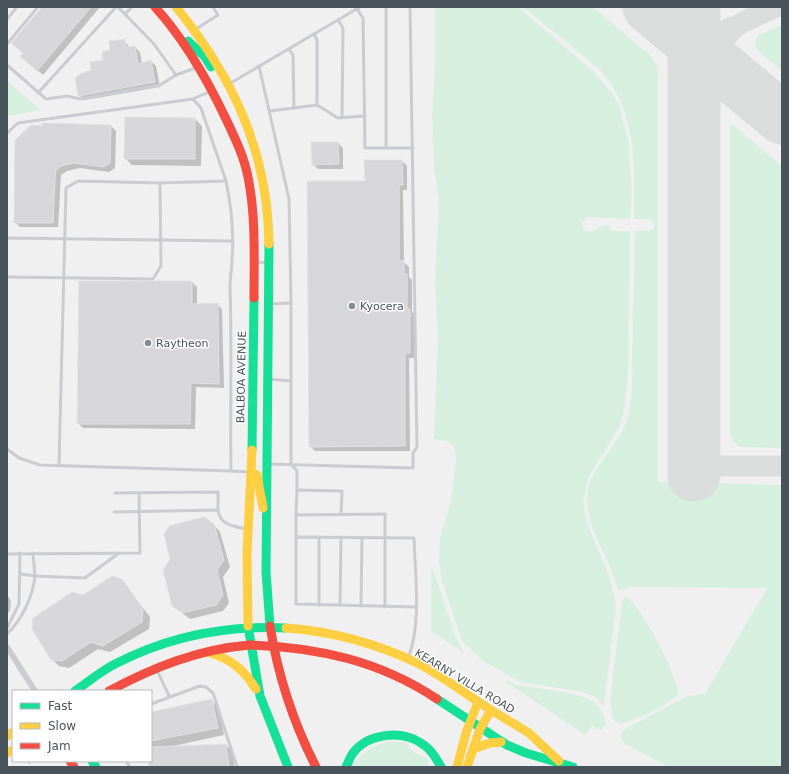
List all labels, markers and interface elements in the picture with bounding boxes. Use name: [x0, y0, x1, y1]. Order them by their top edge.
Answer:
place label: Kyocera: [360, 300, 404, 313]
marker: Kyocera: [347, 301, 357, 311]
street label: BALBOA AVENUE: [234, 331, 249, 423]
place label: Raytheon: [156, 337, 208, 350]
marker: Raytheon: [143, 338, 153, 348]
street label: KEARNY VILLA ROAD: [412, 646, 517, 716]
legend: [12, 690, 152, 762]
text: Fast: [48, 699, 72, 713]
text: Slow: [48, 719, 76, 733]
text: Jam: [47, 739, 71, 753]

